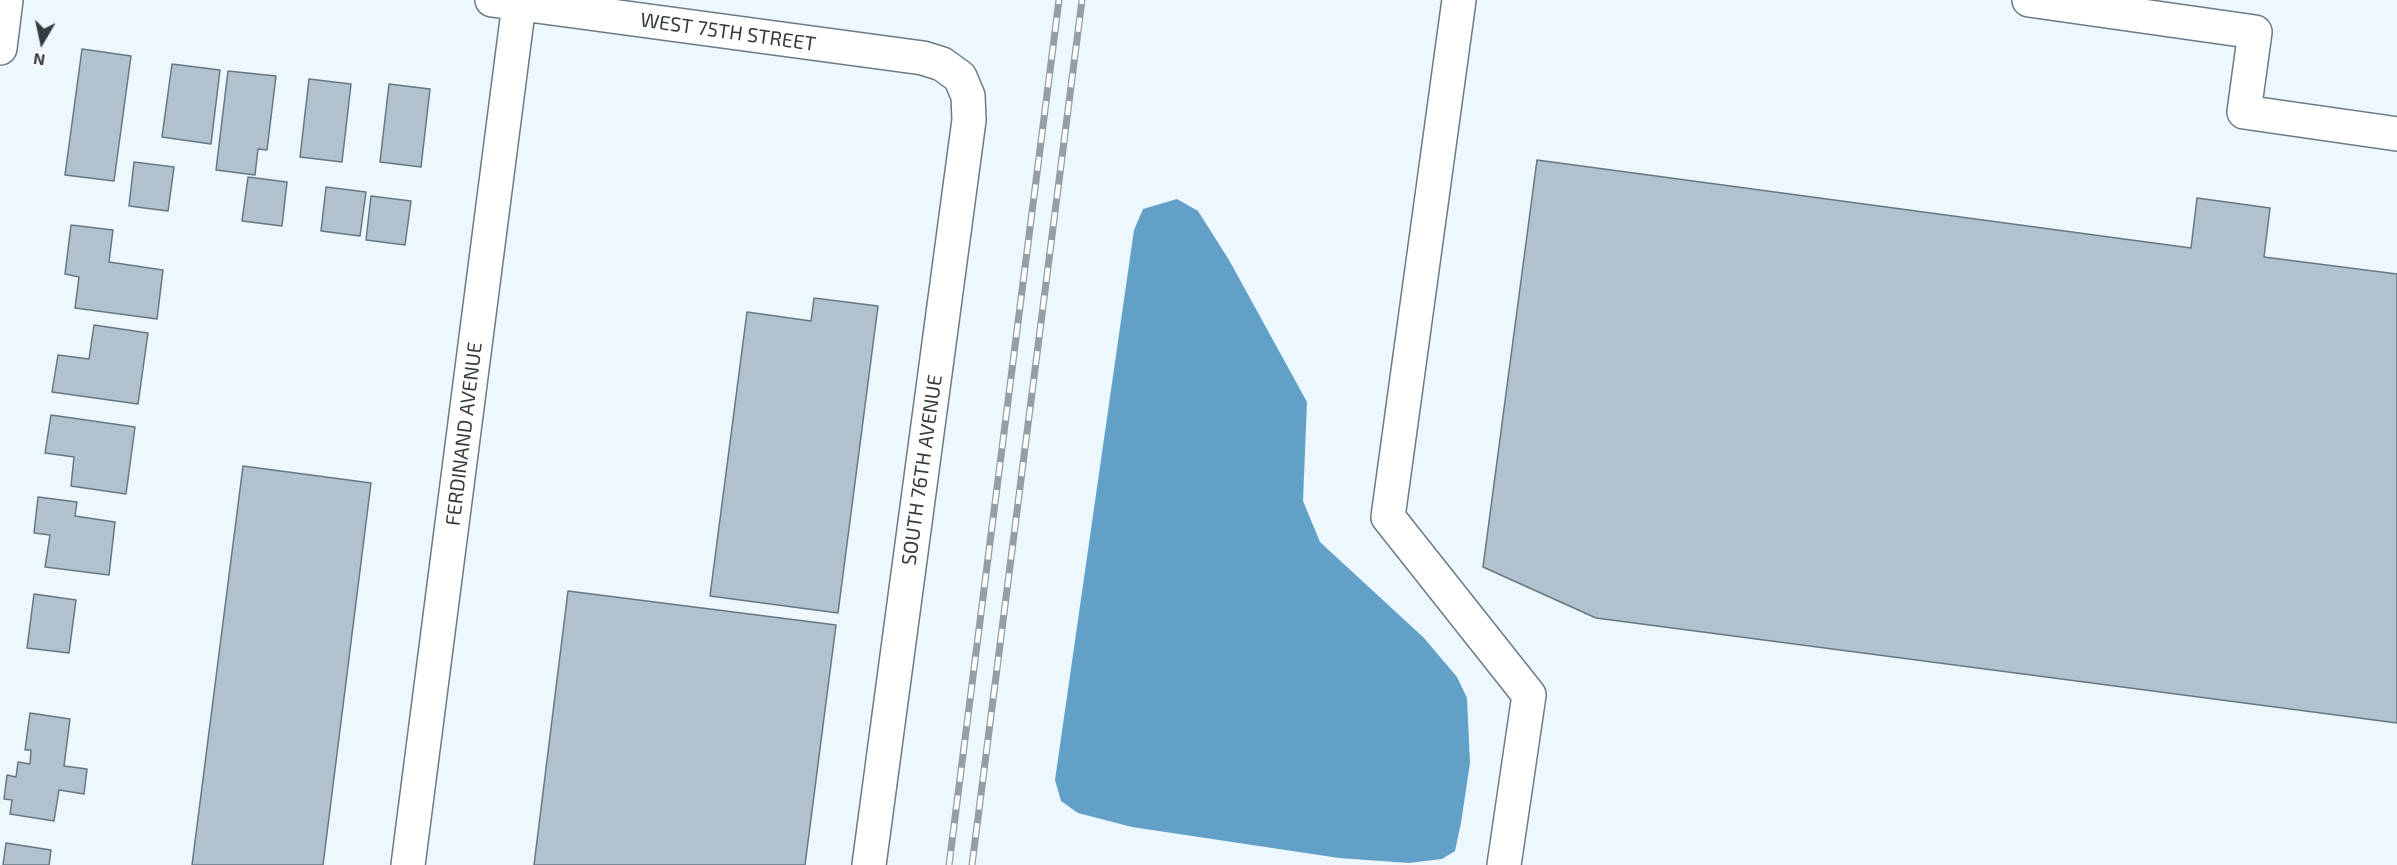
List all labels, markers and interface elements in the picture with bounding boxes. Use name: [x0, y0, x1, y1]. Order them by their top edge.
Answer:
street label: WEST 75TH STREET: [639, 8, 817, 56]
north arrow: [12, 12, 72, 72]
text: N: [32, 50, 46, 71]
street label: FERDINAND AVENUE: [441, 341, 487, 527]
street label: SOUTH 76TH AVENUE: [897, 373, 947, 567]

